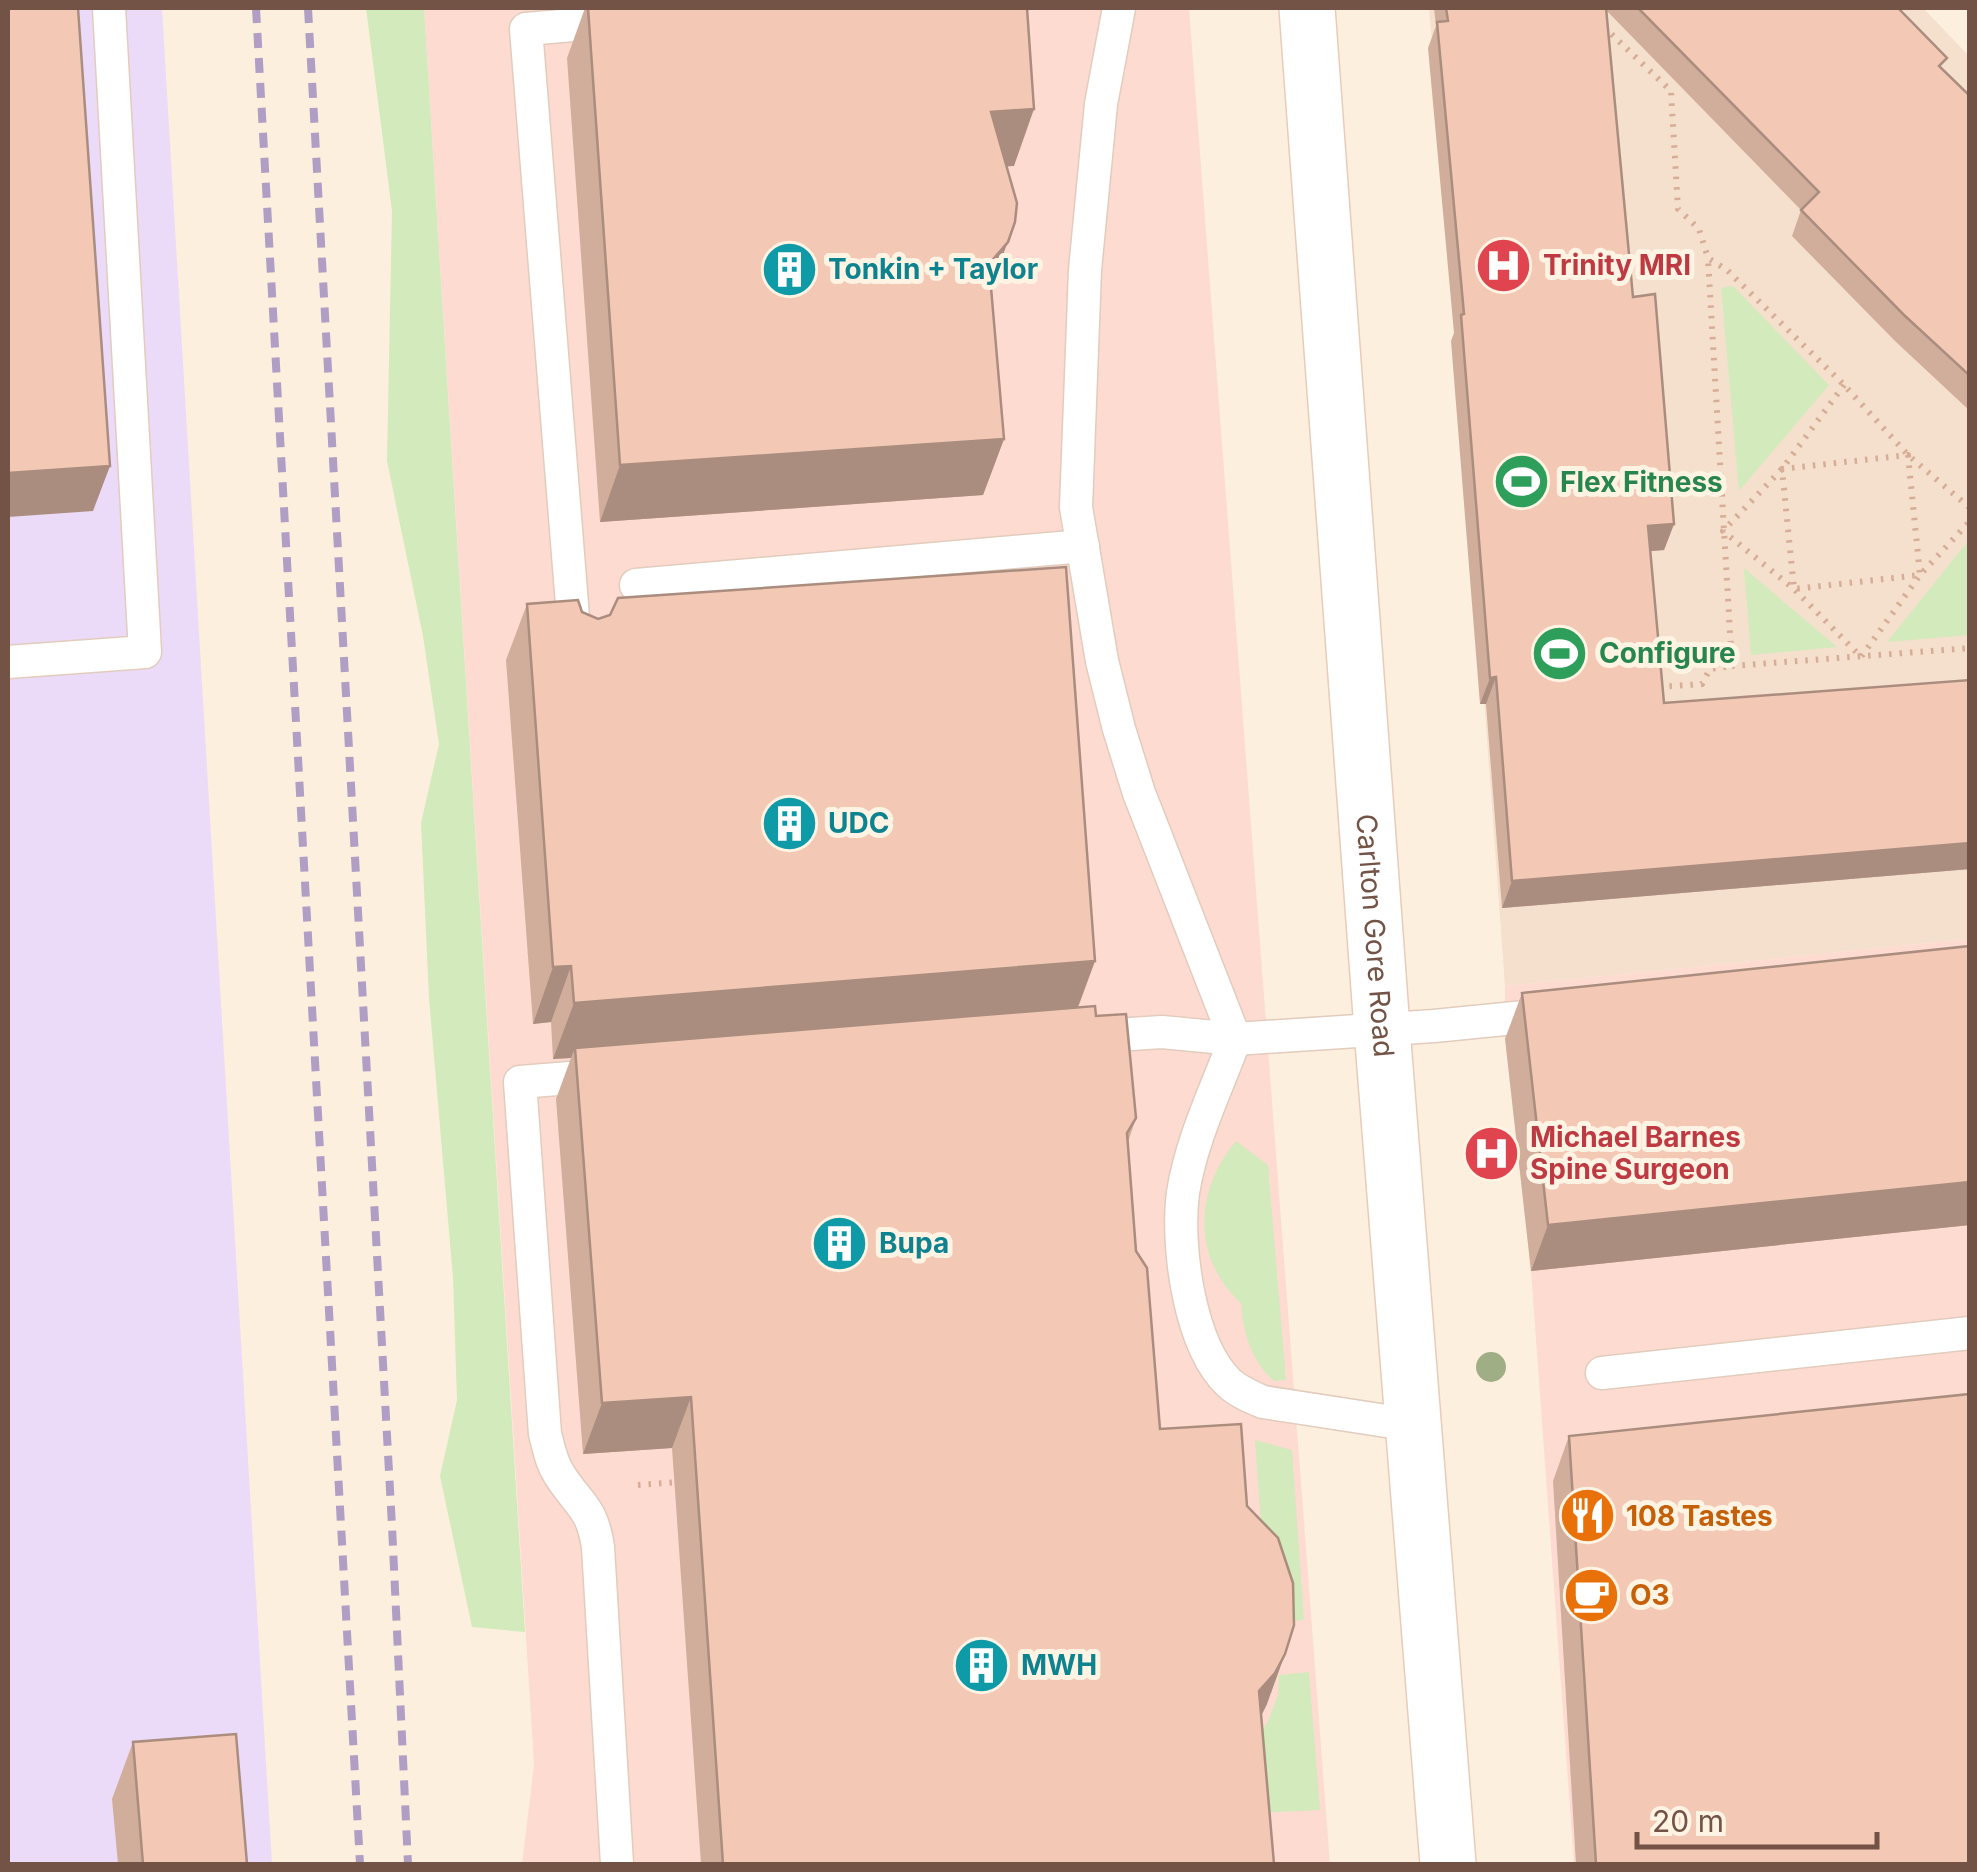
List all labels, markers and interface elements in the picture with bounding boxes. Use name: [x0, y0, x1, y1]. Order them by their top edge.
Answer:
hospital icon: Trinity MRI: [1474, 235, 1534, 295]
building icon: Tonkin + Taylor: [759, 239, 819, 299]
place label: Trinity MRI: [1543, 248, 1691, 282]
place label: Tonkin + Taylor: [828, 252, 1038, 286]
sports icon: Flex Fitness: [1491, 452, 1551, 512]
place label: Flex Fitness: [1560, 465, 1723, 499]
sports icon: Configure: [1530, 623, 1590, 683]
place label: Configure: [1599, 636, 1736, 670]
building icon: UDC: [759, 793, 819, 853]
place label: UDC: [828, 806, 889, 840]
street label: Carlton Gore Road: [1349, 813, 1401, 1059]
place label: Michael Barnes Spine Surgeon: [1530, 1120, 1741, 1186]
hospital icon: Michael Barnes Spine Surgeon: [1461, 1123, 1521, 1183]
building icon: Bupa: [810, 1213, 870, 1273]
place label: Bupa: [879, 1226, 949, 1260]
restaurant icon: 108 Tastes: [1557, 1486, 1617, 1546]
place label: 108 Tastes: [1626, 1499, 1773, 1533]
cafe icon: O3: [1561, 1565, 1621, 1625]
place label: O3: [1630, 1578, 1670, 1612]
building icon: MWH: [952, 1635, 1012, 1695]
place label: MWH: [1021, 1648, 1097, 1682]
scale bar: [1637, 1787, 1877, 1849]
text: 20 m: [1652, 1803, 1724, 1839]

